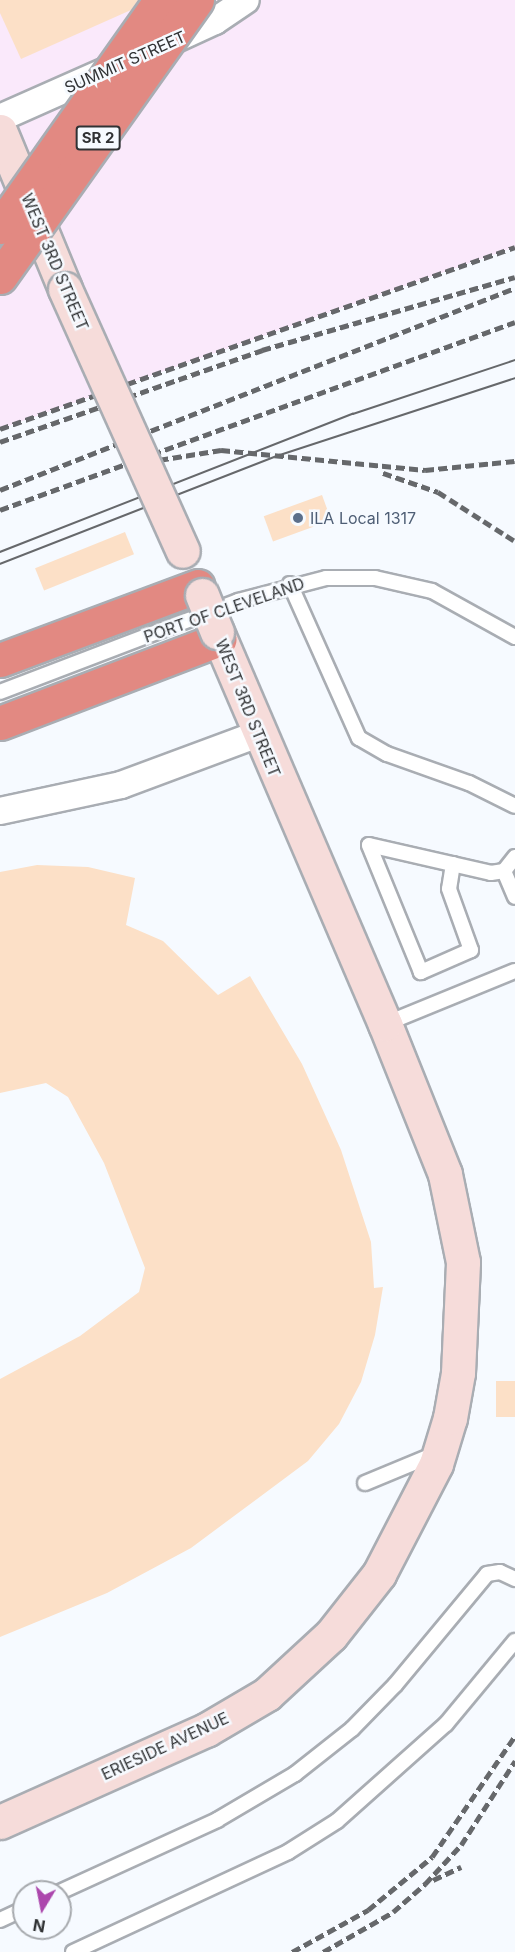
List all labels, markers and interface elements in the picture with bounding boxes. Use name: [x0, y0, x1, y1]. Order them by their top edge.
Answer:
street label: SUMMIT STREET: [61, 27, 189, 97]
road number: SR 2: [76, 126, 120, 150]
street label: WEST 3RD STREET: [17, 191, 93, 333]
place label: ILA Local 1317: [310, 508, 416, 528]
marker: ILA Local 1317: [291, 511, 305, 525]
street label: PORT OF CLEVELAND: [141, 574, 307, 646]
street label: WEST 3RD STREET: [212, 636, 284, 780]
street label: ERIESIDE AVENUE: [98, 1708, 232, 1784]
north arrow: [12, 1880, 72, 1940]
text: N: [31, 1915, 47, 1937]

